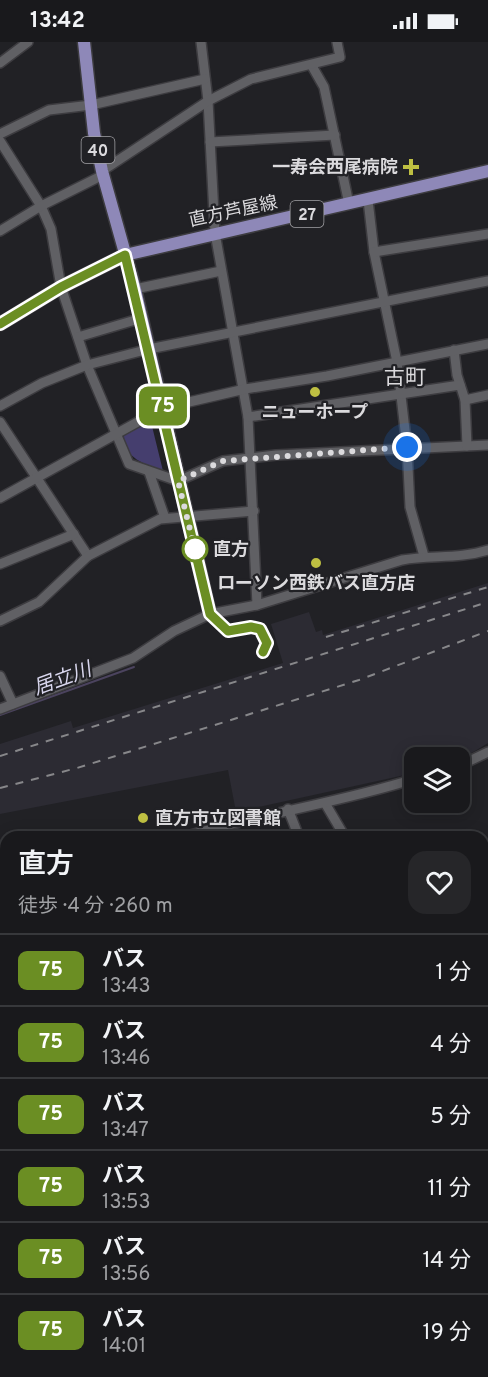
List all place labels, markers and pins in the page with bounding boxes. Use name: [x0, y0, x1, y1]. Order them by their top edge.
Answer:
place label: 一寿会西尾病院: [272, 157, 398, 180]
marker: 一寿会西尾病院: [402, 158, 420, 176]
marker: ニューホープ: [308, 385, 322, 399]
place label: ニューホープ: [262, 402, 368, 425]
marker: 直方: [182, 536, 208, 562]
place label: 直方: [213, 539, 249, 562]
marker: ローソン西鉄バス直方店: [309, 556, 323, 570]
place label: ローソン西鉄バス直方店: [217, 573, 415, 596]
place label: 直方市立図書館: [155, 808, 281, 831]
marker: 直方市立図書館: [136, 811, 150, 825]

